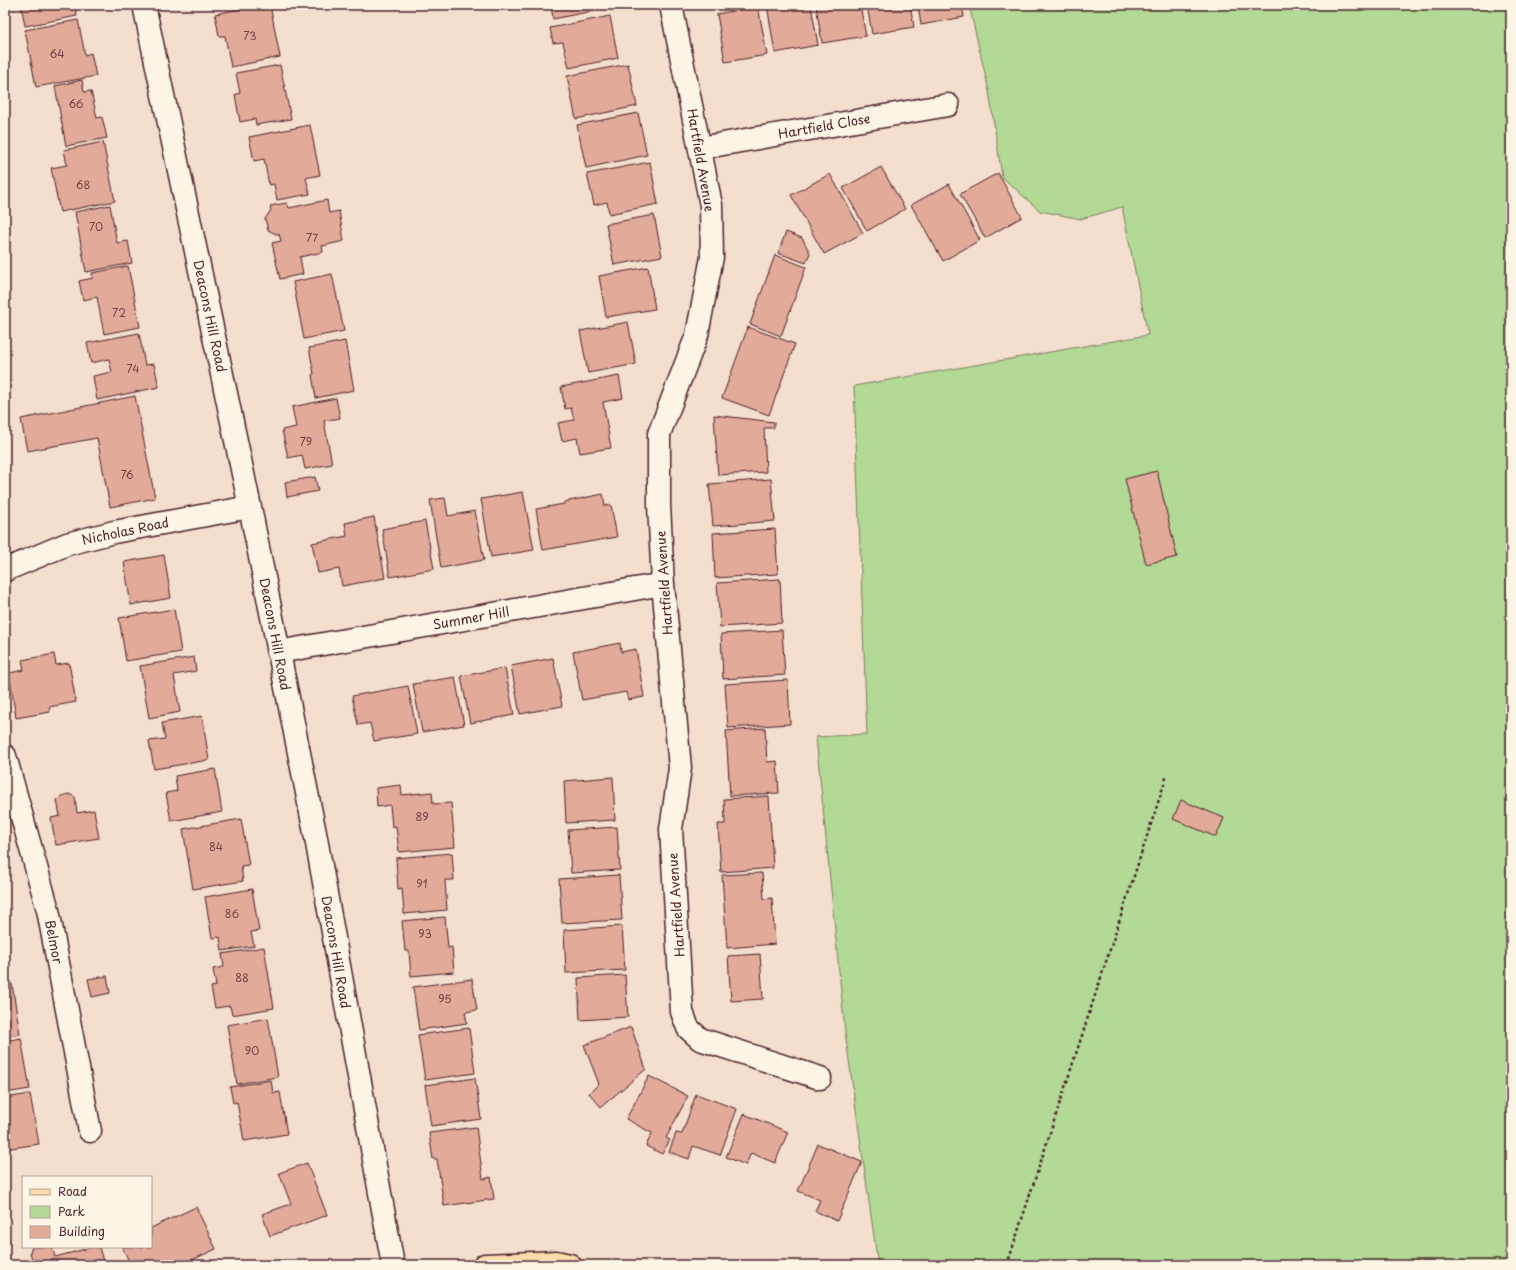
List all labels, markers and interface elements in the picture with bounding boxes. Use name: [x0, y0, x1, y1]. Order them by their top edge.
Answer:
house number: 73: [243, 27, 257, 44]
house number: 64: [50, 45, 64, 62]
house number: 66: [68, 95, 84, 112]
street label: Hartfield Avenue: [683, 107, 720, 213]
street label: Hartfield Close: [776, 108, 872, 143]
house number: 68: [76, 176, 90, 193]
house number: 70: [89, 218, 103, 235]
house number: 77: [306, 229, 318, 246]
street label: Deacons Hill Road: [189, 258, 232, 374]
house number: 72: [112, 304, 126, 321]
house number: 74: [126, 360, 140, 377]
house number: 79: [300, 433, 312, 450]
house number: 76: [120, 466, 134, 483]
street label: Nicholas Road: [80, 512, 170, 549]
street label: Hartfield Avenue: [650, 530, 677, 636]
street label: Deacons Hill Road: [255, 576, 296, 692]
street label: Summer Hill: [431, 601, 511, 634]
house number: 89: [415, 808, 429, 825]
house number: 84: [209, 838, 223, 855]
street label: Hartfield Avenue: [662, 852, 689, 958]
house number: 91: [416, 875, 428, 892]
street label: Deacons Hill Road: [317, 894, 356, 1010]
house number: 86: [225, 905, 239, 922]
street label: Belmor: [41, 918, 68, 966]
house number: 93: [418, 925, 432, 942]
house number: 88: [235, 969, 249, 986]
house number: 95: [438, 990, 452, 1007]
house number: 90: [245, 1042, 259, 1059]
legend: [22, 1176, 152, 1248]
text: Road: [58, 1182, 87, 1200]
text: Park: [58, 1202, 85, 1220]
text: Building: [58, 1222, 105, 1240]

